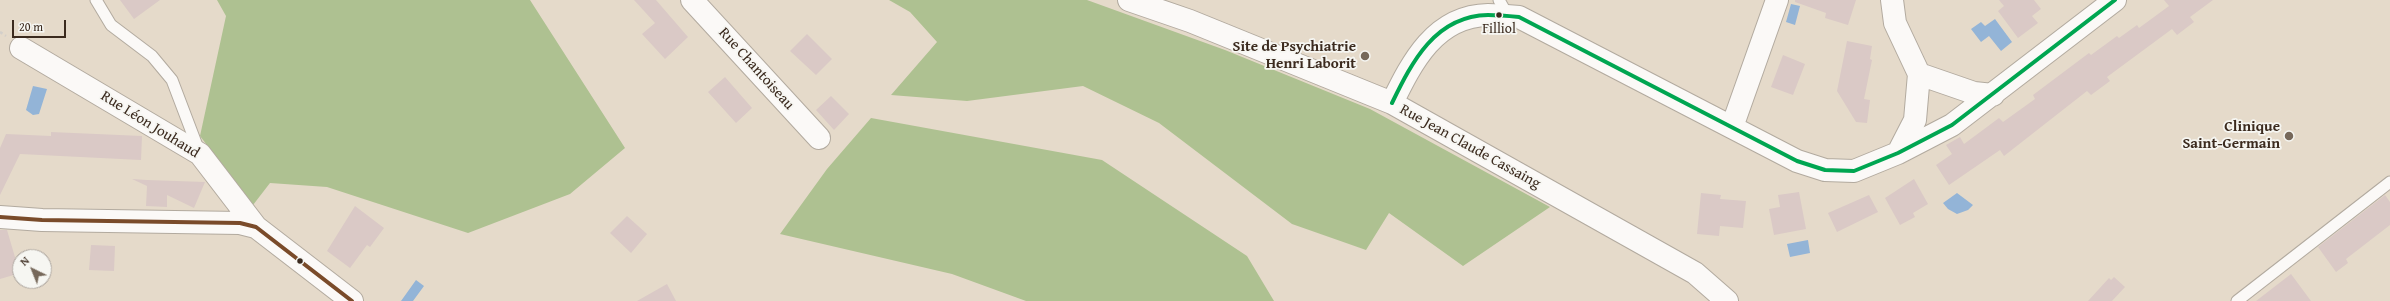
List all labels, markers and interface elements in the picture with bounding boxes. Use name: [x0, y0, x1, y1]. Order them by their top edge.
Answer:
marker: Filliol: [1494, 10, 1504, 20]
scale bar: [14, 12, 68, 38]
text: 20 m: [19, 18, 43, 35]
place label: Filliol: [1482, 21, 1516, 37]
street label: Rue Chantoiseau: [714, 24, 798, 114]
place label: Site de Psychiatrie Henri Laborit: [1233, 38, 1356, 73]
marker: Site de Psychiatrie Henri Laborit: [1359, 50, 1371, 62]
street label: Rue Léon Jouhaud: [97, 87, 203, 163]
street label: Rue Jean Claude Cassaing: [1397, 101, 1543, 193]
place label: Clinique Saint-Germain: [2182, 118, 2280, 153]
marker: Clinique Saint-Germain: [2283, 130, 2295, 142]
north arrow: [12, 249, 52, 289]
text: N: [16, 253, 33, 269]
unlabelled marker: [295, 256, 305, 266]

